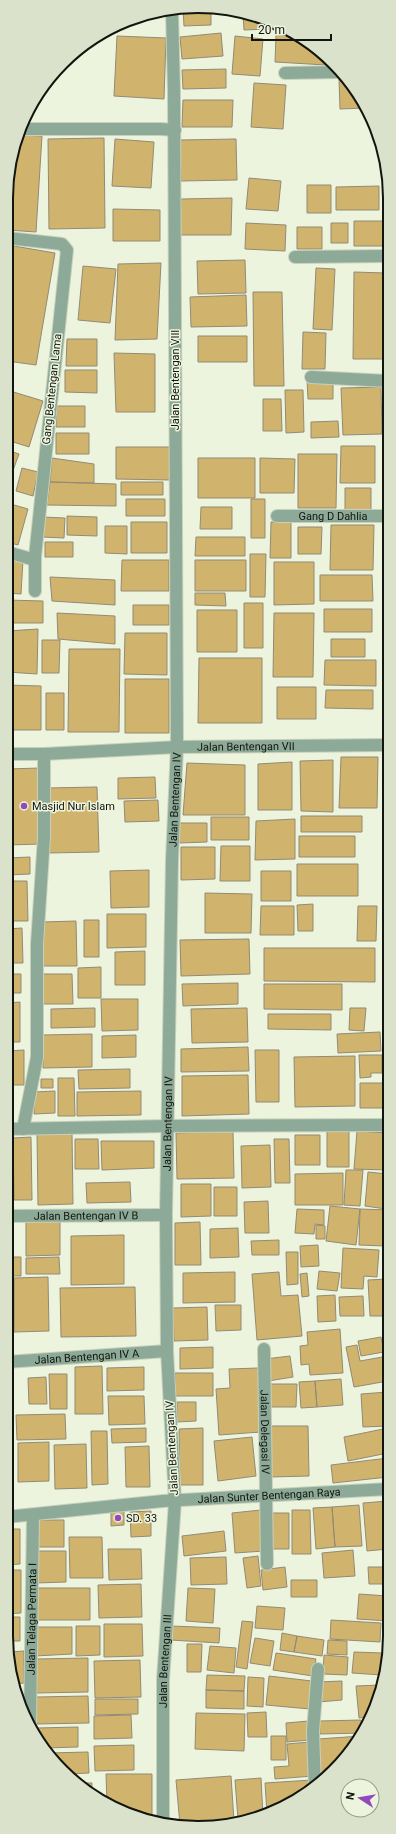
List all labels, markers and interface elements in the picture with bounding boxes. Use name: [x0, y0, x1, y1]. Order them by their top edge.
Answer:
scale bar: [252, 16, 331, 42]
text: 20 m: [258, 23, 285, 37]
street label: Jalan Bentengan VIII: [169, 330, 182, 430]
street label: Gang Bentengan Lama: [40, 333, 64, 445]
street label: Gang D Dahlia: [298, 510, 368, 523]
street label: Jalan Bentengan VII: [197, 739, 295, 753]
street label: Jalan Bentengan IV: [166, 752, 183, 847]
place label: Masjid Nur Islam: [32, 800, 115, 813]
marker: Masjid Nur Islam: [19, 801, 29, 811]
street label: Jalan Bentengan IV: [160, 1076, 175, 1171]
street label: Jalan Bentengan IV B: [34, 1209, 138, 1222]
street label: Jalan Bentengan IV A: [34, 1346, 140, 1367]
street label: Jalan Delegasi IV: [258, 1390, 272, 1474]
street label: Jalan Bentengan IV: [163, 1400, 181, 1496]
street label: Jalan Sunter Bentengan Raya: [197, 1485, 341, 1506]
place label: SD. 33: [126, 1512, 157, 1525]
marker: SD. 33: [113, 1513, 123, 1523]
street label: Jalan Telaga Permata I: [24, 1563, 39, 1675]
street label: Jalan Bentengan III: [156, 1614, 174, 1708]
north arrow: [340, 1778, 380, 1818]
text: N: [344, 1791, 358, 1801]

